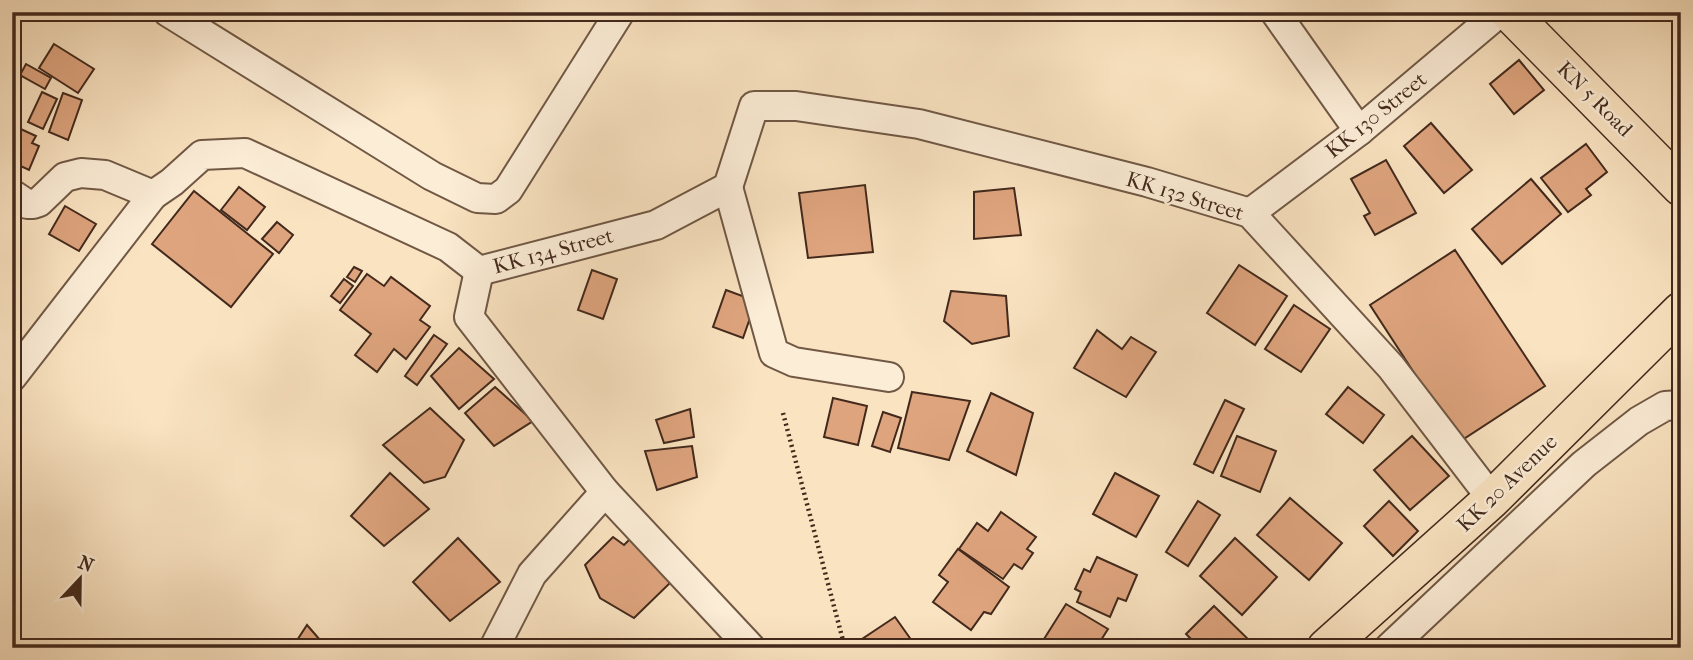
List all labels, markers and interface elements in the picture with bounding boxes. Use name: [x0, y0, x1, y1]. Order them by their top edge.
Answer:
street label: KN 5 Road: [1553, 57, 1638, 142]
street label: KK 130 Street: [1321, 67, 1432, 163]
street label: KK 132 Street: [1123, 167, 1247, 225]
street label: KK 134 Street: [490, 223, 616, 279]
street label: KK 20 Avenue: [1452, 429, 1562, 537]
north arrow: [46, 544, 116, 614]
text: N: [75, 551, 97, 577]

